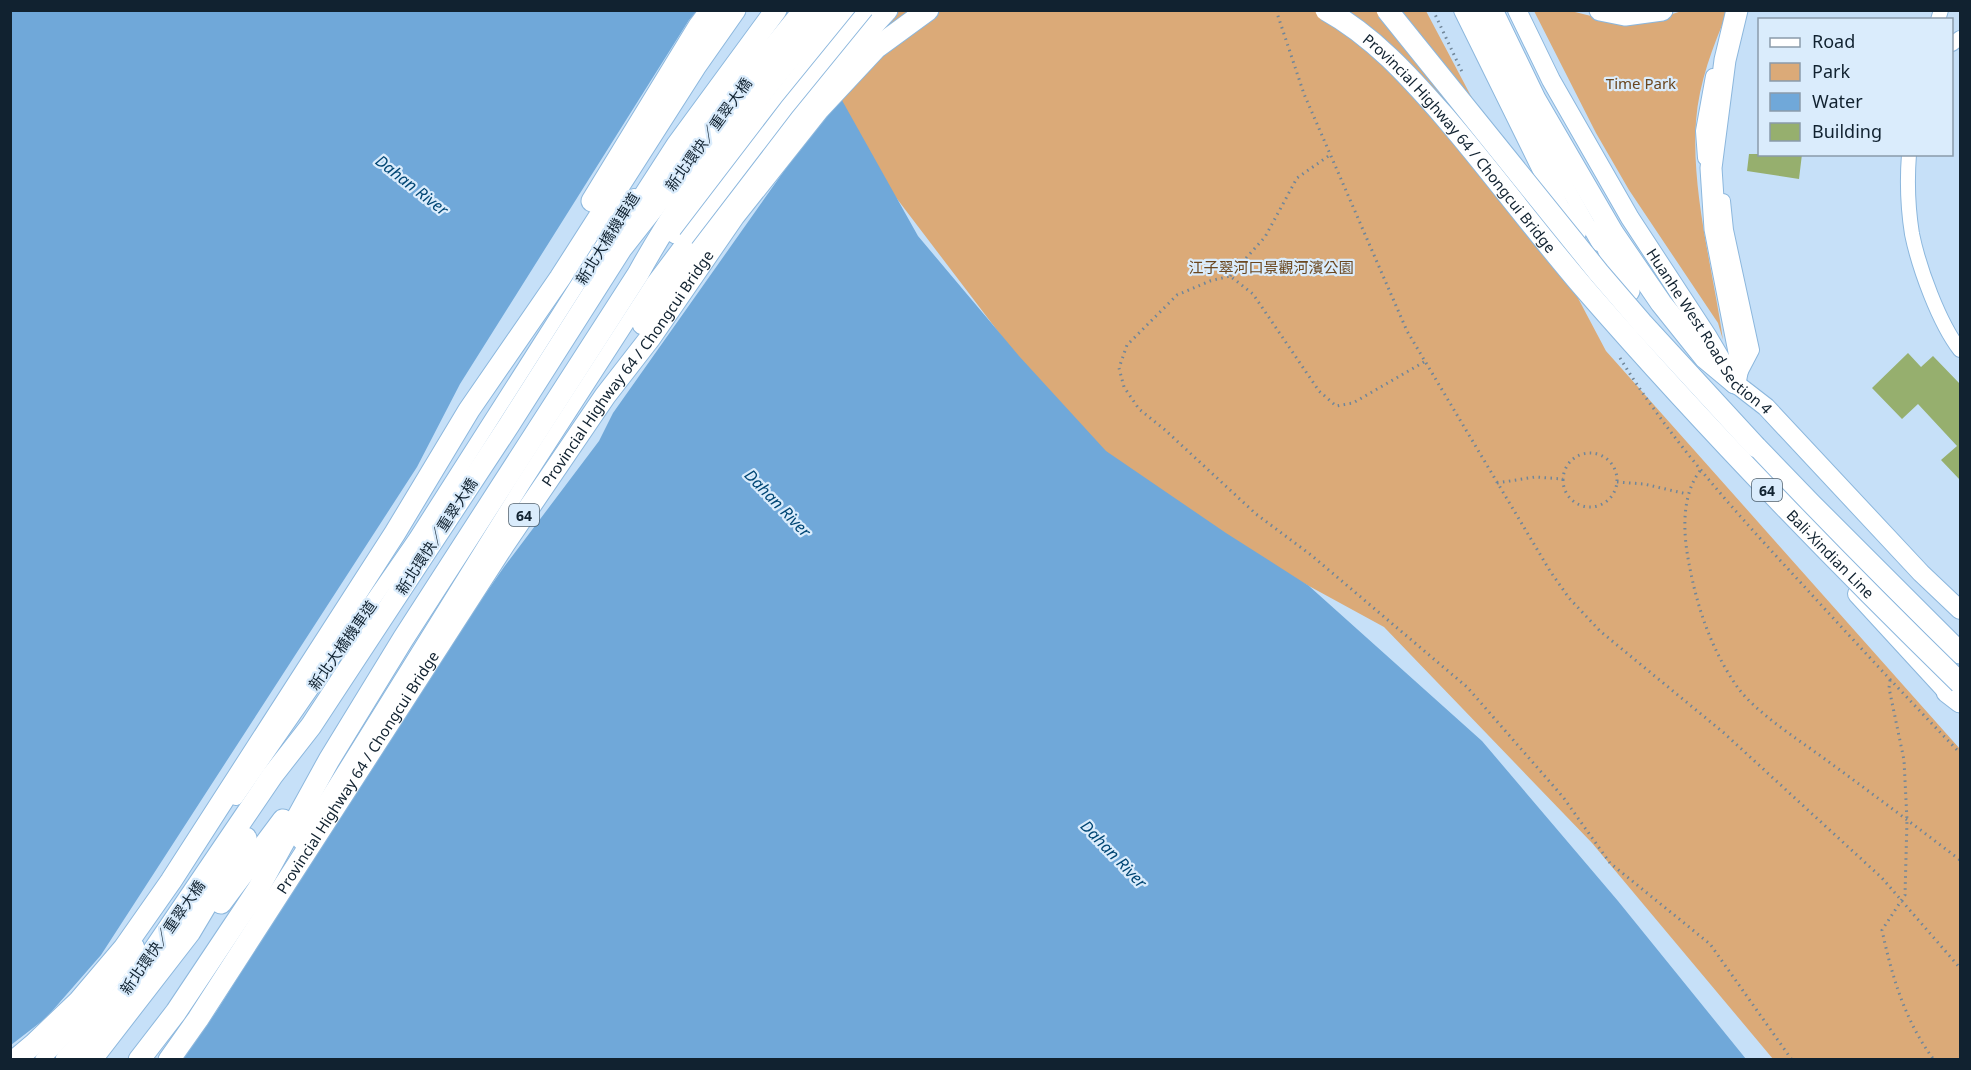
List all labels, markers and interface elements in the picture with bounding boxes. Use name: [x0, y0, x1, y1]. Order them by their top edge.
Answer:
legend: [1758, 18, 1953, 156]
street label: Provincial Highway 64 / Chongcui Bridge: [1359, 29, 1561, 257]
text: Road: [1812, 29, 1855, 53]
text: Park: [1812, 59, 1850, 83]
park label: Time Park: [1606, 73, 1676, 93]
street label: 新北環快／重翠大橋: [660, 74, 756, 194]
text: Water: [1812, 89, 1863, 113]
text: Building: [1812, 119, 1882, 143]
water label: Dahan River: [371, 150, 453, 221]
street label: 新北大橋機車道: [571, 188, 643, 288]
street label: Huanhe West Road Section 4: [1642, 244, 1777, 418]
street label: Provincial Highway 64 / Chongcui Bridge: [537, 246, 718, 490]
park label: 江子翠河口景觀河濱公園: [1188, 257, 1354, 277]
water label: Dahan River: [740, 464, 816, 542]
street label: 新北環快／重翠大橋: [391, 474, 481, 598]
road number: 64: [1752, 479, 1782, 501]
road number: 64: [509, 504, 539, 526]
street label: Bali-Xindian Line: [1783, 505, 1879, 603]
street label: 新北大橋機車道: [304, 596, 380, 694]
street label: Provincial Highway 64 / Chongcui Bridge: [272, 647, 443, 897]
water label: Dahan River: [1076, 815, 1152, 893]
street label: 新北環快／重翠大橋: [115, 876, 209, 998]

